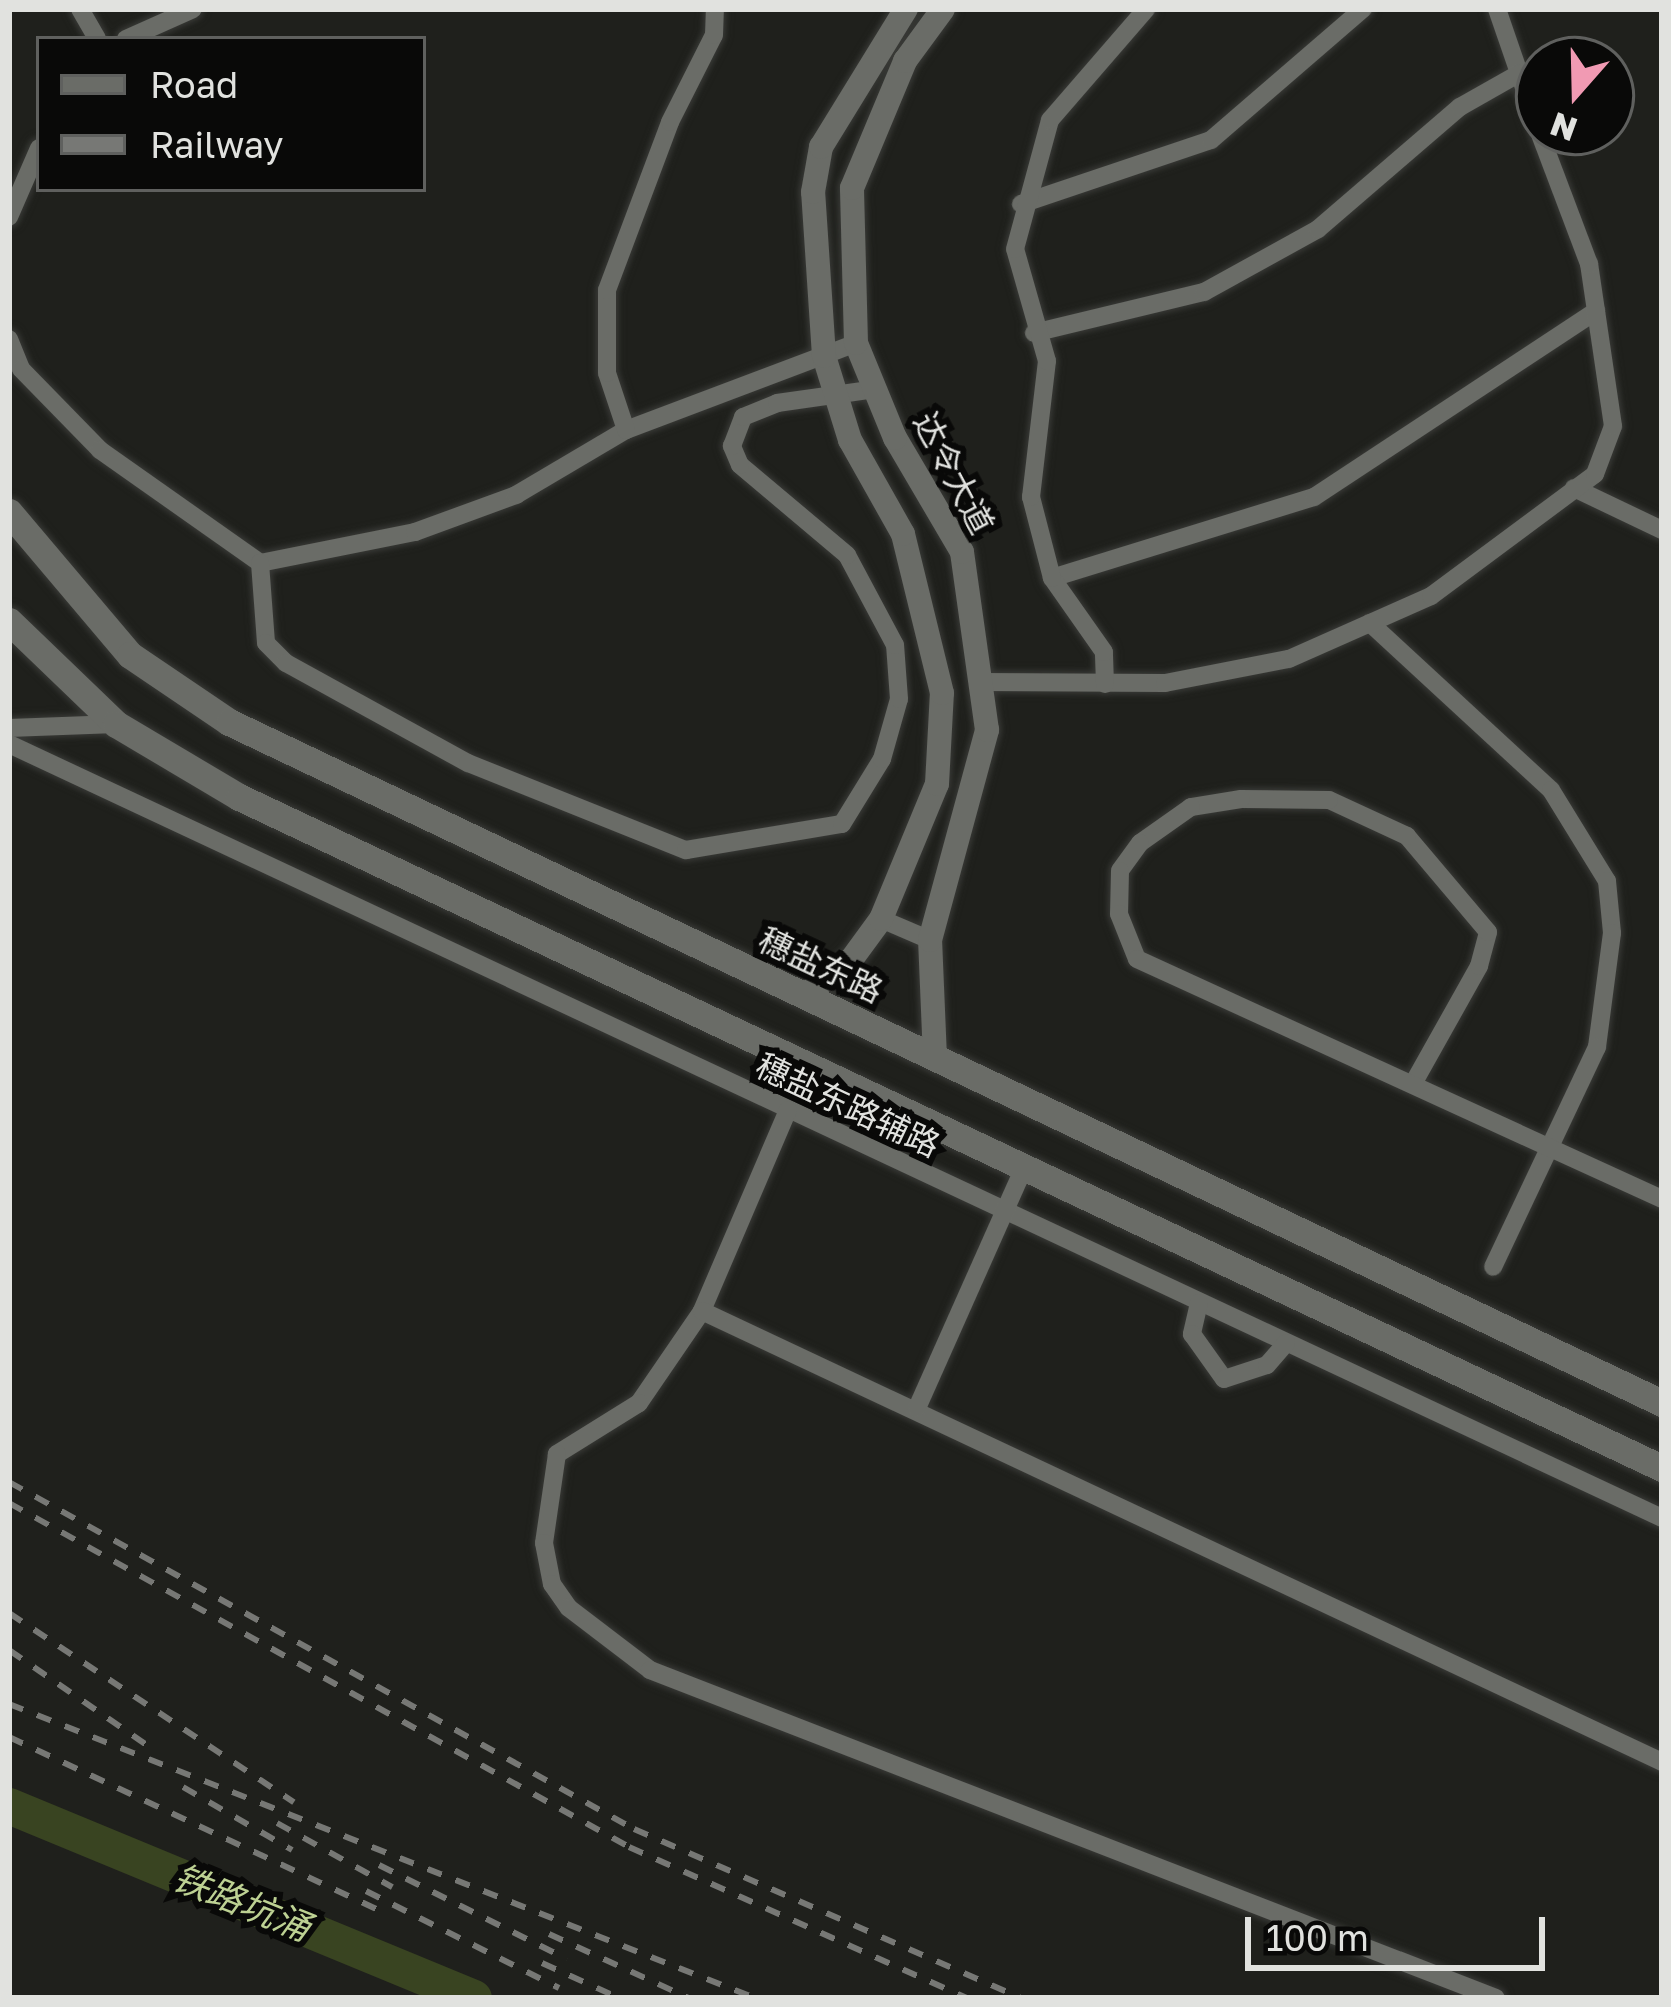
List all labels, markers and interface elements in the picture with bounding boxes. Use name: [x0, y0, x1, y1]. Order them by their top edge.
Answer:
legend: [36, 36, 426, 192]
north arrow: [1515, 36, 1635, 156]
text: Road: [150, 63, 238, 106]
text: N: [1545, 105, 1582, 150]
text: Railway: [150, 123, 284, 166]
street label: 达令大道: [906, 405, 1002, 541]
street label: 穗盐东路: [753, 919, 889, 1011]
street label: 穗盐东路辅路: [750, 1045, 946, 1165]
water label: 铁路坑涌: [167, 1855, 317, 1949]
scale bar: [1251, 1893, 1551, 1967]
text: 100 m: [1266, 1916, 1369, 1959]

